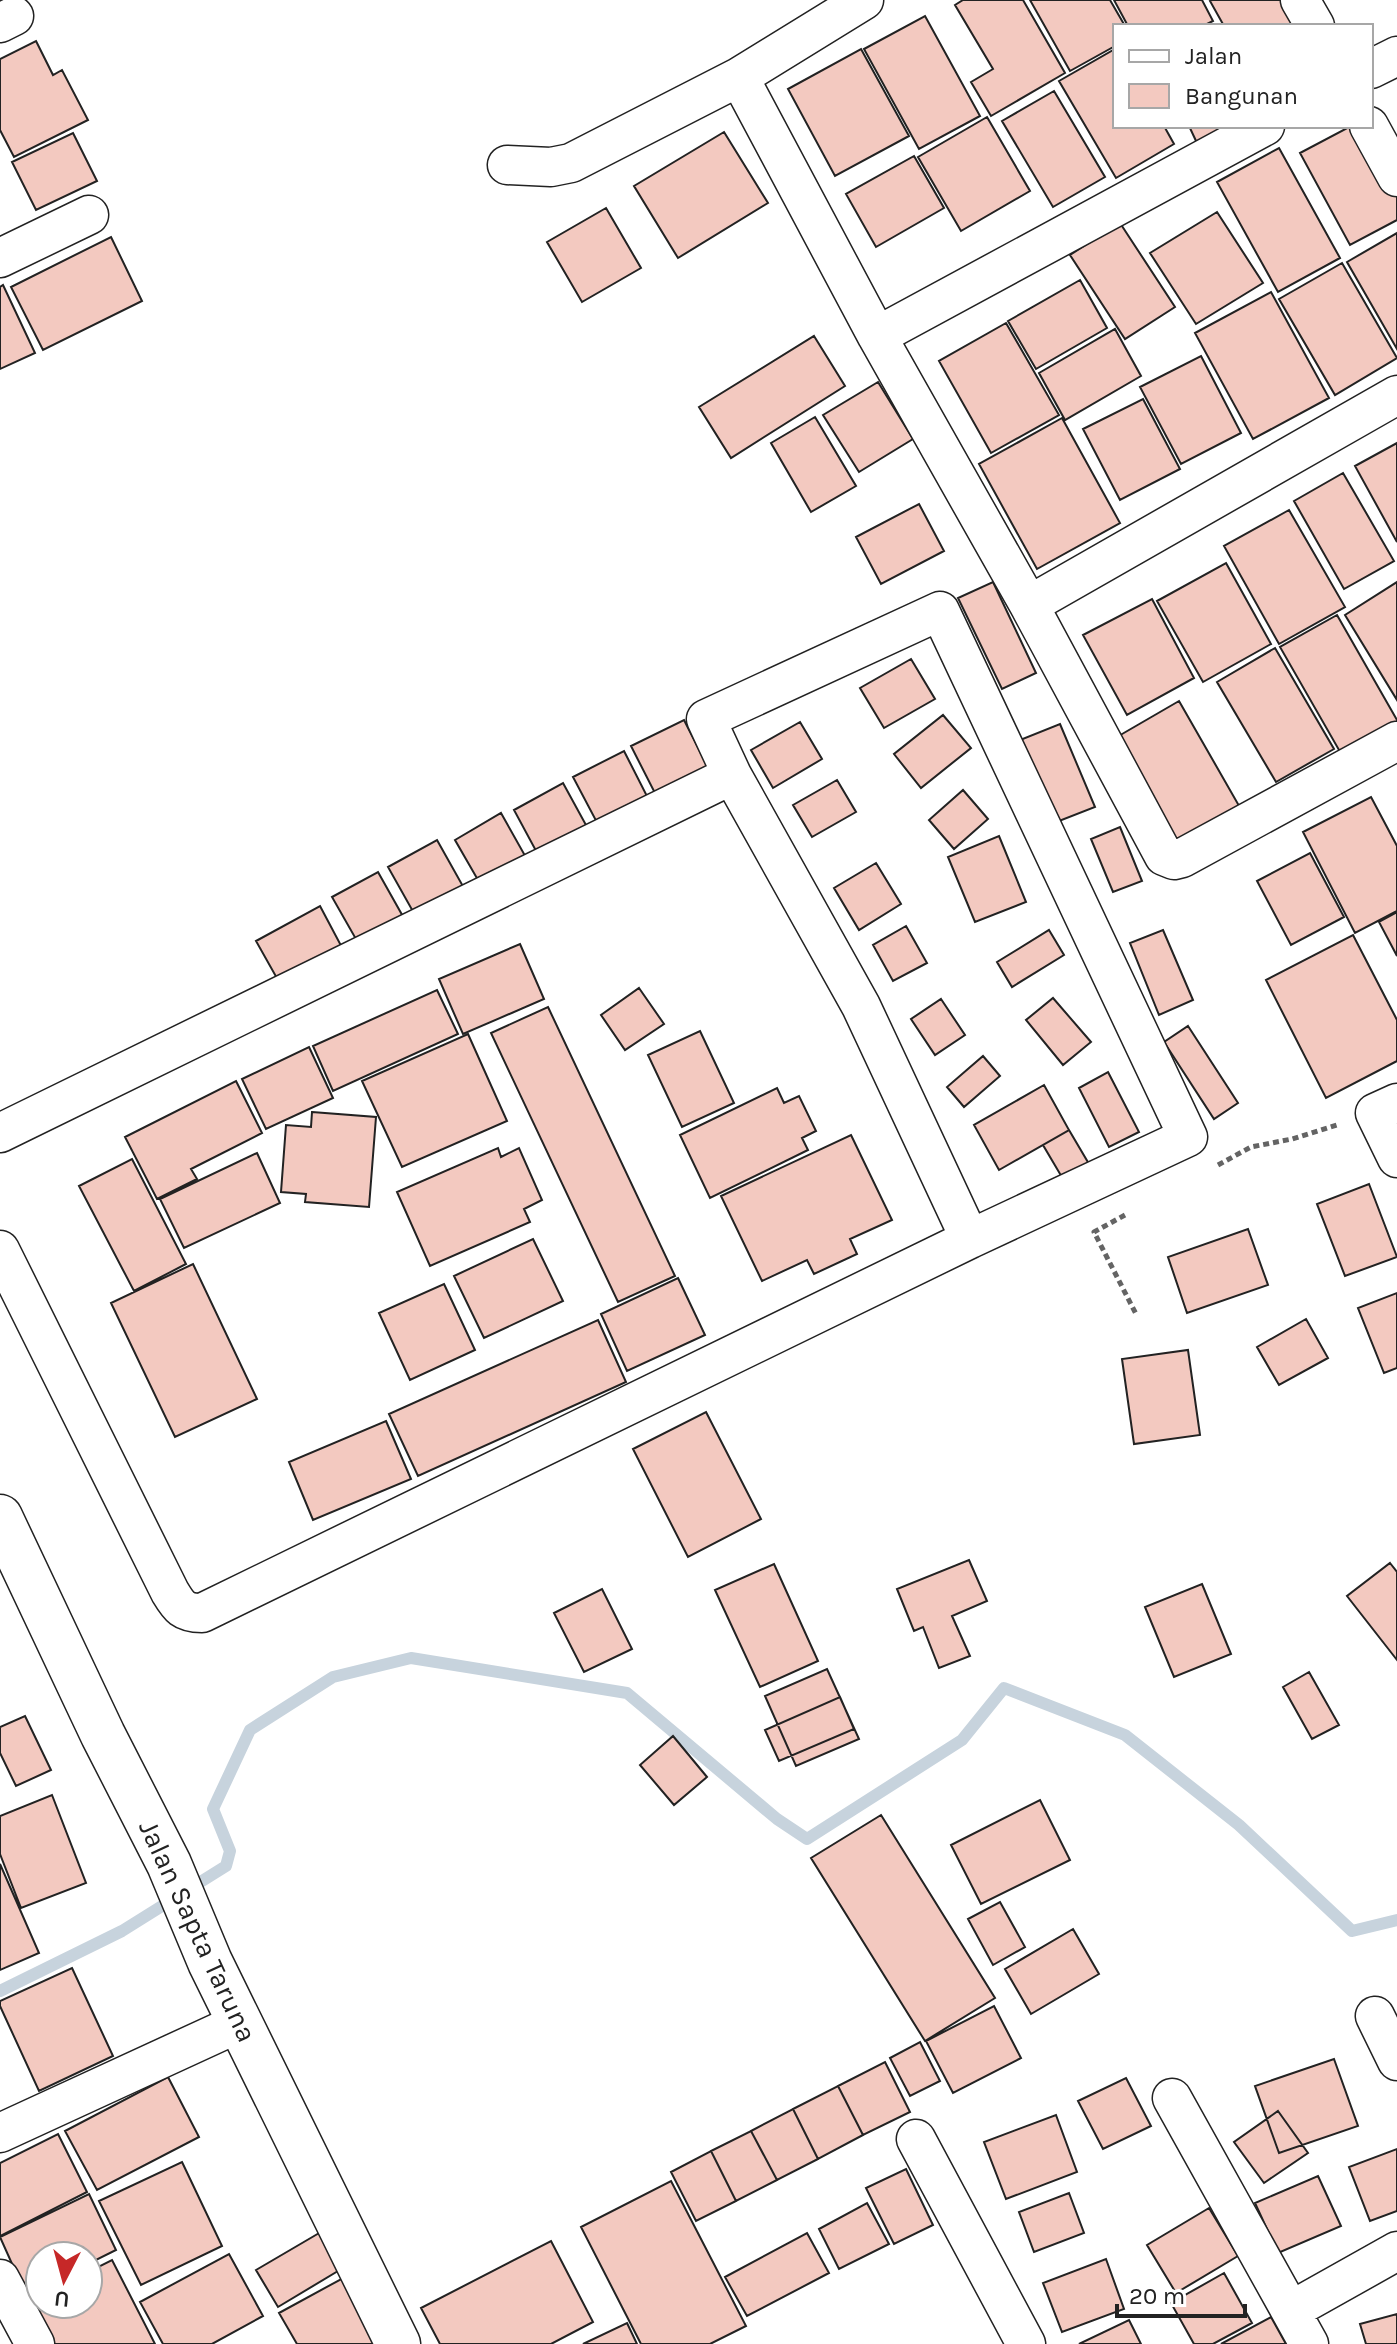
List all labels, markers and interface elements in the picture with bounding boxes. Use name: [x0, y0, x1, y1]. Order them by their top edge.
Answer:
legend: [1113, 24, 1373, 128]
text: Jalan: [1185, 42, 1242, 70]
text: Bangunan: [1185, 82, 1298, 110]
street label: Jalan Sapta Taruna: [132, 1815, 264, 2047]
north arrow: [24, 2240, 104, 2320]
scale bar: [1117, 2268, 1245, 2318]
text: 20 m: [1129, 2282, 1185, 2310]
text: U: [53, 2285, 71, 2313]

